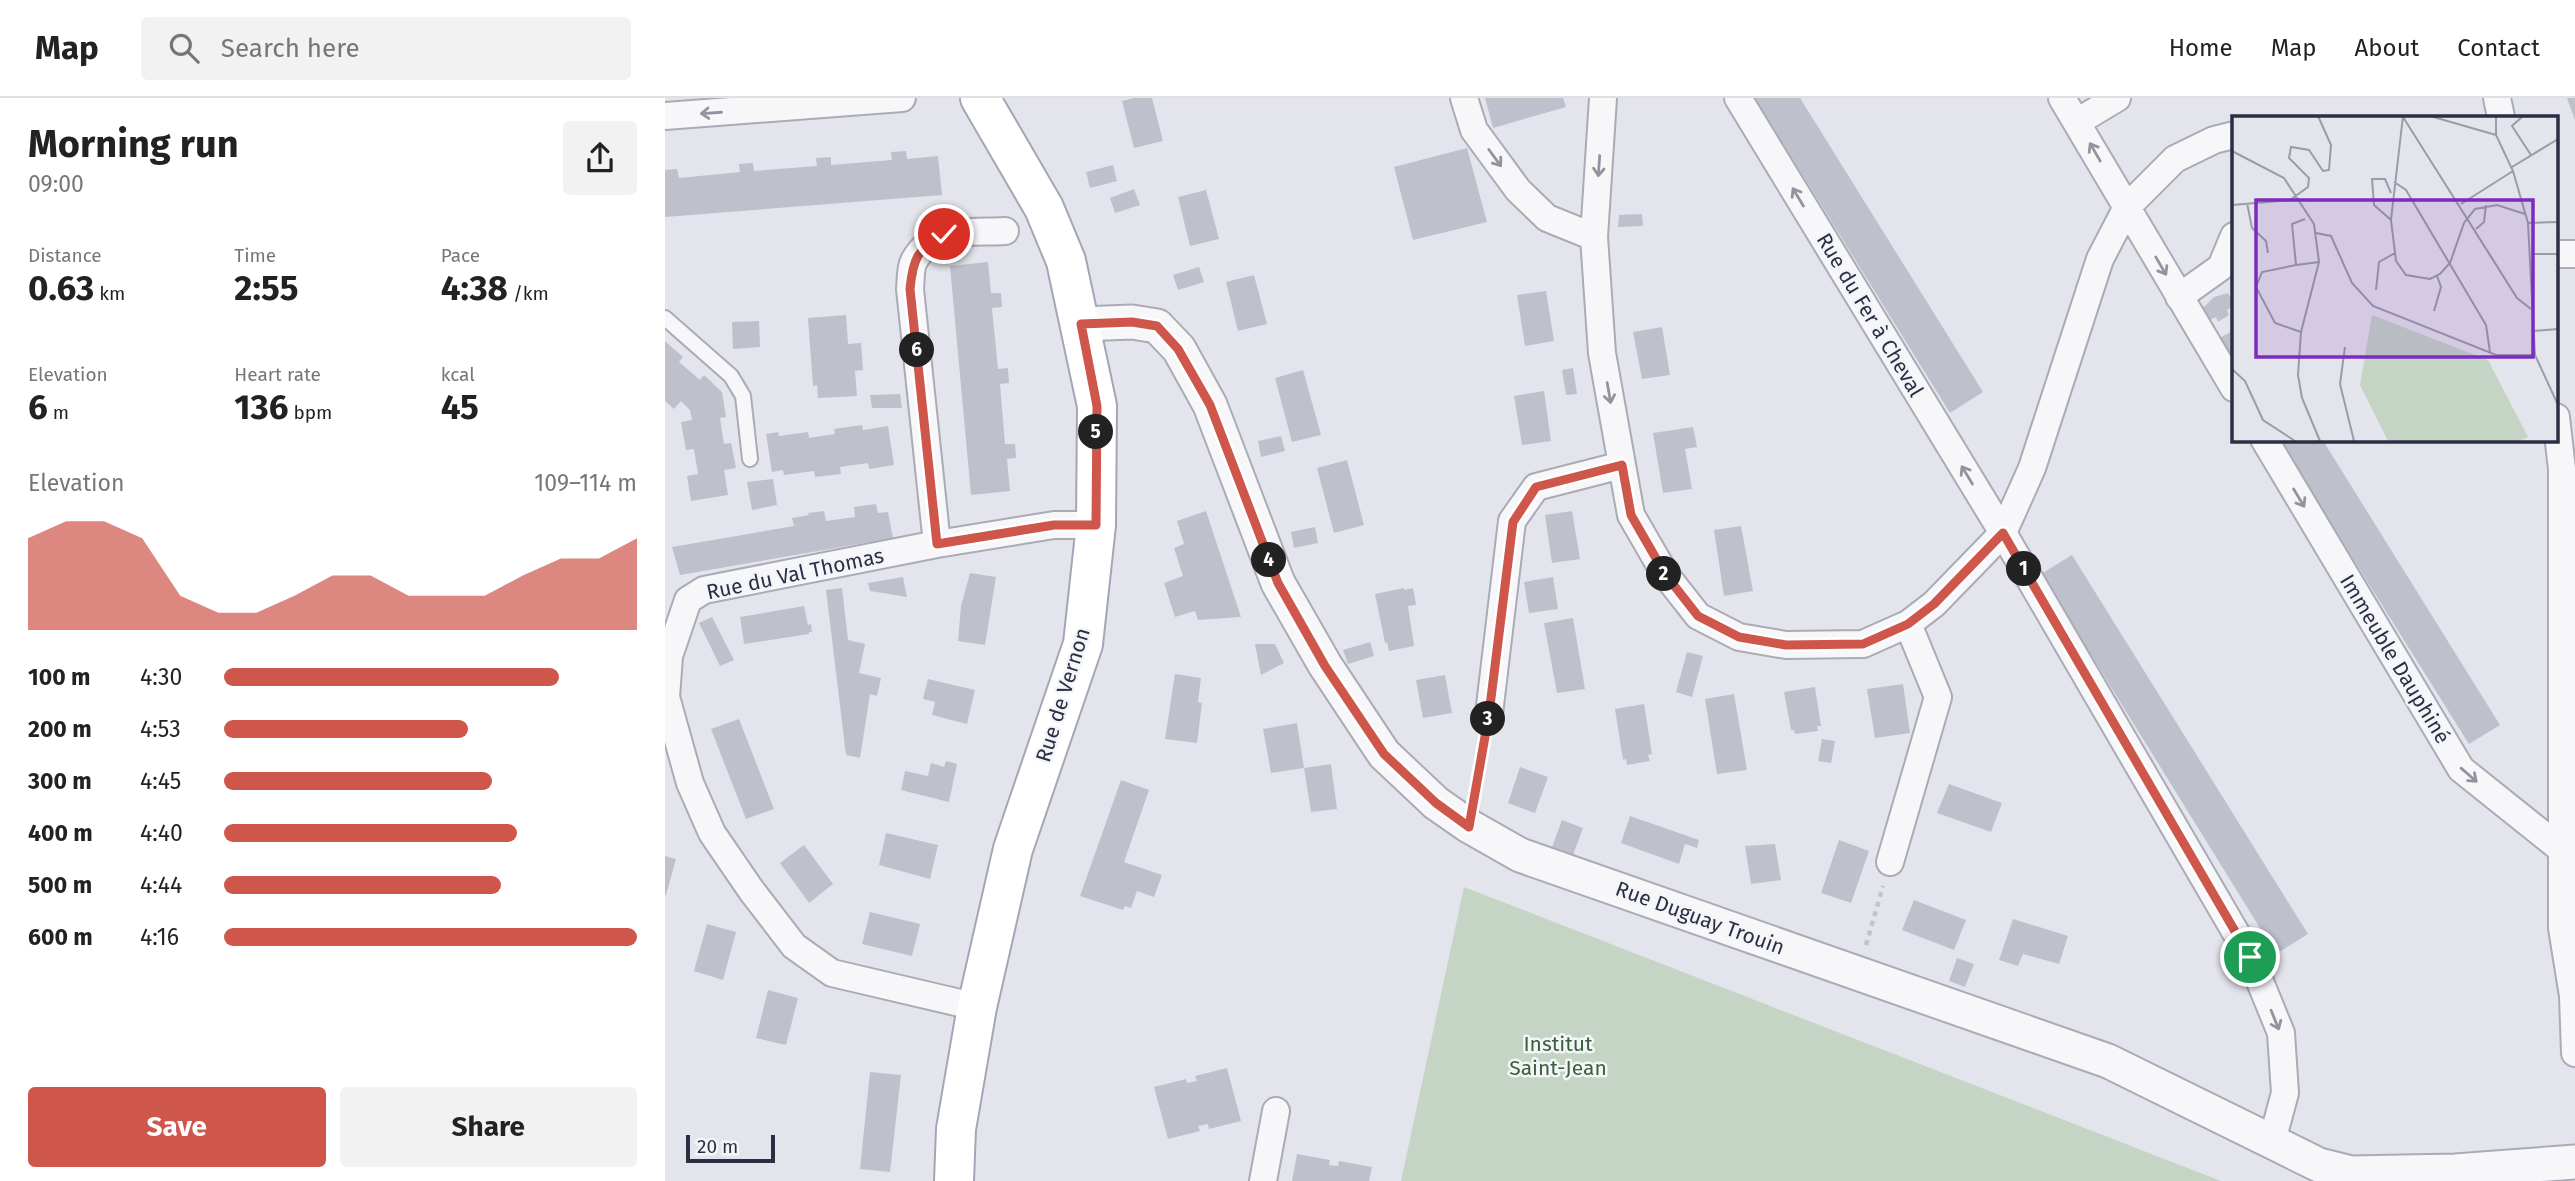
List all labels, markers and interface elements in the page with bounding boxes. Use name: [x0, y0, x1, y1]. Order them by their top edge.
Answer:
search box: [141, 17, 631, 80]
text: Map: [35, 28, 99, 68]
icon: search: [165, 29, 203, 67]
text: Search here: [221, 33, 360, 64]
text: Home: [2169, 34, 2233, 62]
text: Map: [2271, 34, 2317, 62]
text: About: [2355, 34, 2419, 62]
text: Contact: [2457, 34, 2540, 62]
one-way arrow: [700, 107, 723, 120]
inset map: [2232, 116, 2557, 441]
text: Morning run: [28, 121, 239, 167]
button: share: [563, 121, 637, 195]
one-way arrow: [2088, 143, 2102, 163]
one-way arrow: [1488, 148, 1502, 167]
one-way arrow: [1592, 154, 1605, 177]
text: 09:00: [28, 170, 84, 198]
one-way arrow: [1791, 187, 1805, 207]
pin: [914, 204, 974, 264]
icon: check: [925, 215, 963, 253]
street label: Rue du Fer à Cheval: [1811, 228, 1929, 402]
text: Distance: [28, 244, 102, 267]
text: Time: [234, 244, 276, 267]
text: Pace: [441, 244, 480, 267]
one-way arrow: [2155, 255, 2168, 276]
text: 0.63: [28, 267, 94, 309]
text: 2:55: [234, 267, 298, 309]
text: 4:38: [441, 267, 508, 309]
text: km: [94, 282, 125, 305]
text: /km: [508, 282, 549, 305]
pin: 6: [899, 332, 935, 368]
text: 6: [911, 338, 922, 361]
text: Elevation: [28, 363, 108, 386]
text: Heart rate: [234, 363, 321, 386]
text: kcal: [441, 363, 475, 386]
one-way arrow: [1603, 381, 1616, 404]
text: 6: [28, 386, 48, 428]
text: 136: [234, 386, 289, 428]
text: 45: [441, 386, 479, 428]
text: m: [48, 401, 69, 424]
text: bpm: [289, 401, 332, 424]
pin: 5: [1079, 414, 1113, 450]
text: 5: [1090, 420, 1101, 443]
one-way arrow: [1960, 465, 1974, 485]
text: Elevation: [28, 469, 124, 497]
text: 109–114 m: [534, 469, 637, 497]
one-way arrow: [2292, 487, 2306, 507]
street label: Rue du Val Thomas: [704, 542, 886, 605]
pin: 4: [1251, 542, 1287, 578]
text: 4: [1263, 548, 1274, 571]
pin: 1: [2007, 552, 2041, 587]
pin: 2: [1647, 556, 1681, 592]
text: 1: [2019, 557, 2028, 580]
text: 2: [1659, 562, 1668, 585]
street label: Immeuble Dauphiné: [2334, 570, 2456, 748]
street label: Rue de Vernon: [1030, 625, 1096, 765]
text: 100 m: [28, 663, 90, 691]
text: 4:30: [140, 663, 182, 691]
pin: 3: [1471, 702, 1505, 736]
text: 3: [1483, 707, 1492, 730]
text: 200 m: [28, 715, 92, 743]
text: 4:53: [140, 715, 181, 743]
text: 300 m: [28, 767, 92, 795]
text: 4:45: [140, 767, 181, 795]
one-way arrow: [2460, 767, 2478, 783]
text: 400 m: [28, 819, 93, 847]
text: 4:40: [140, 819, 183, 847]
text: 500 m: [28, 871, 92, 899]
text: 4:44: [140, 871, 182, 899]
street label: Rue Duguay Trouin: [1612, 875, 1788, 961]
text: 600 m: [28, 923, 93, 951]
text: 4:16: [140, 923, 179, 951]
pin: [2220, 927, 2280, 987]
icon: arrive: [2231, 938, 2269, 976]
one-way arrow: [2270, 1008, 2283, 1030]
park label: Institut Saint-Jean: [1509, 1031, 1607, 1081]
button: Save: [28, 1087, 326, 1167]
button: Share: [340, 1087, 637, 1167]
scale bar: [686, 1132, 775, 1164]
text: 20 m: [697, 1135, 738, 1158]

